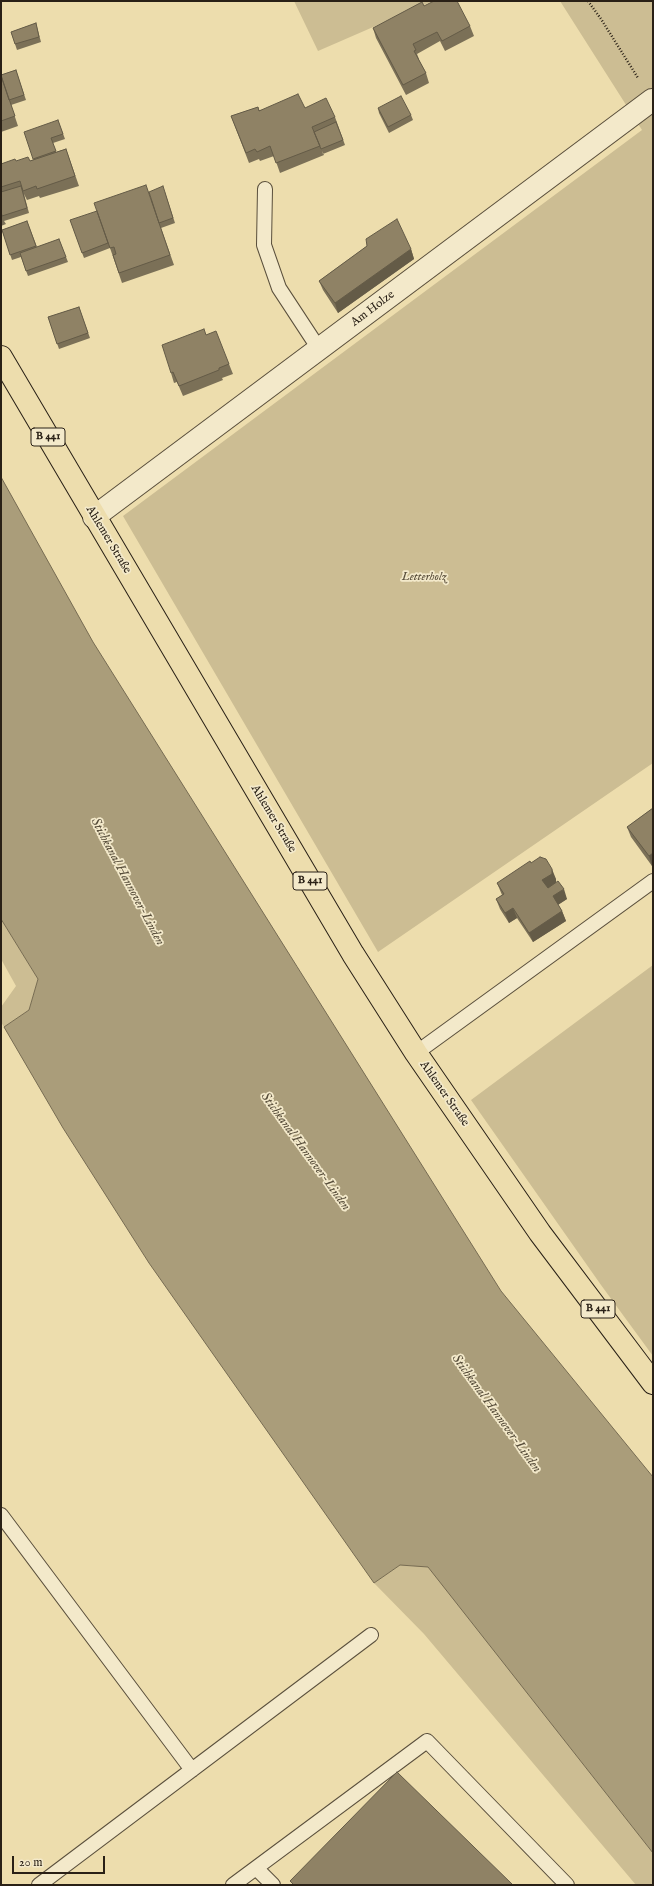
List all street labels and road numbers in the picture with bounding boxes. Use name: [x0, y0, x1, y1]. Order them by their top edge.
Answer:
street label: Am Holze: [348, 288, 398, 330]
road number: B 441: [31, 428, 65, 446]
street label: Ahlemer Straße: [82, 503, 134, 577]
street label: Ahlemer Straße: [247, 782, 299, 856]
road number: B 441: [293, 872, 327, 890]
street label: Ahlemer Straße: [416, 1059, 472, 1129]
road number: B 441: [581, 1300, 615, 1318]

